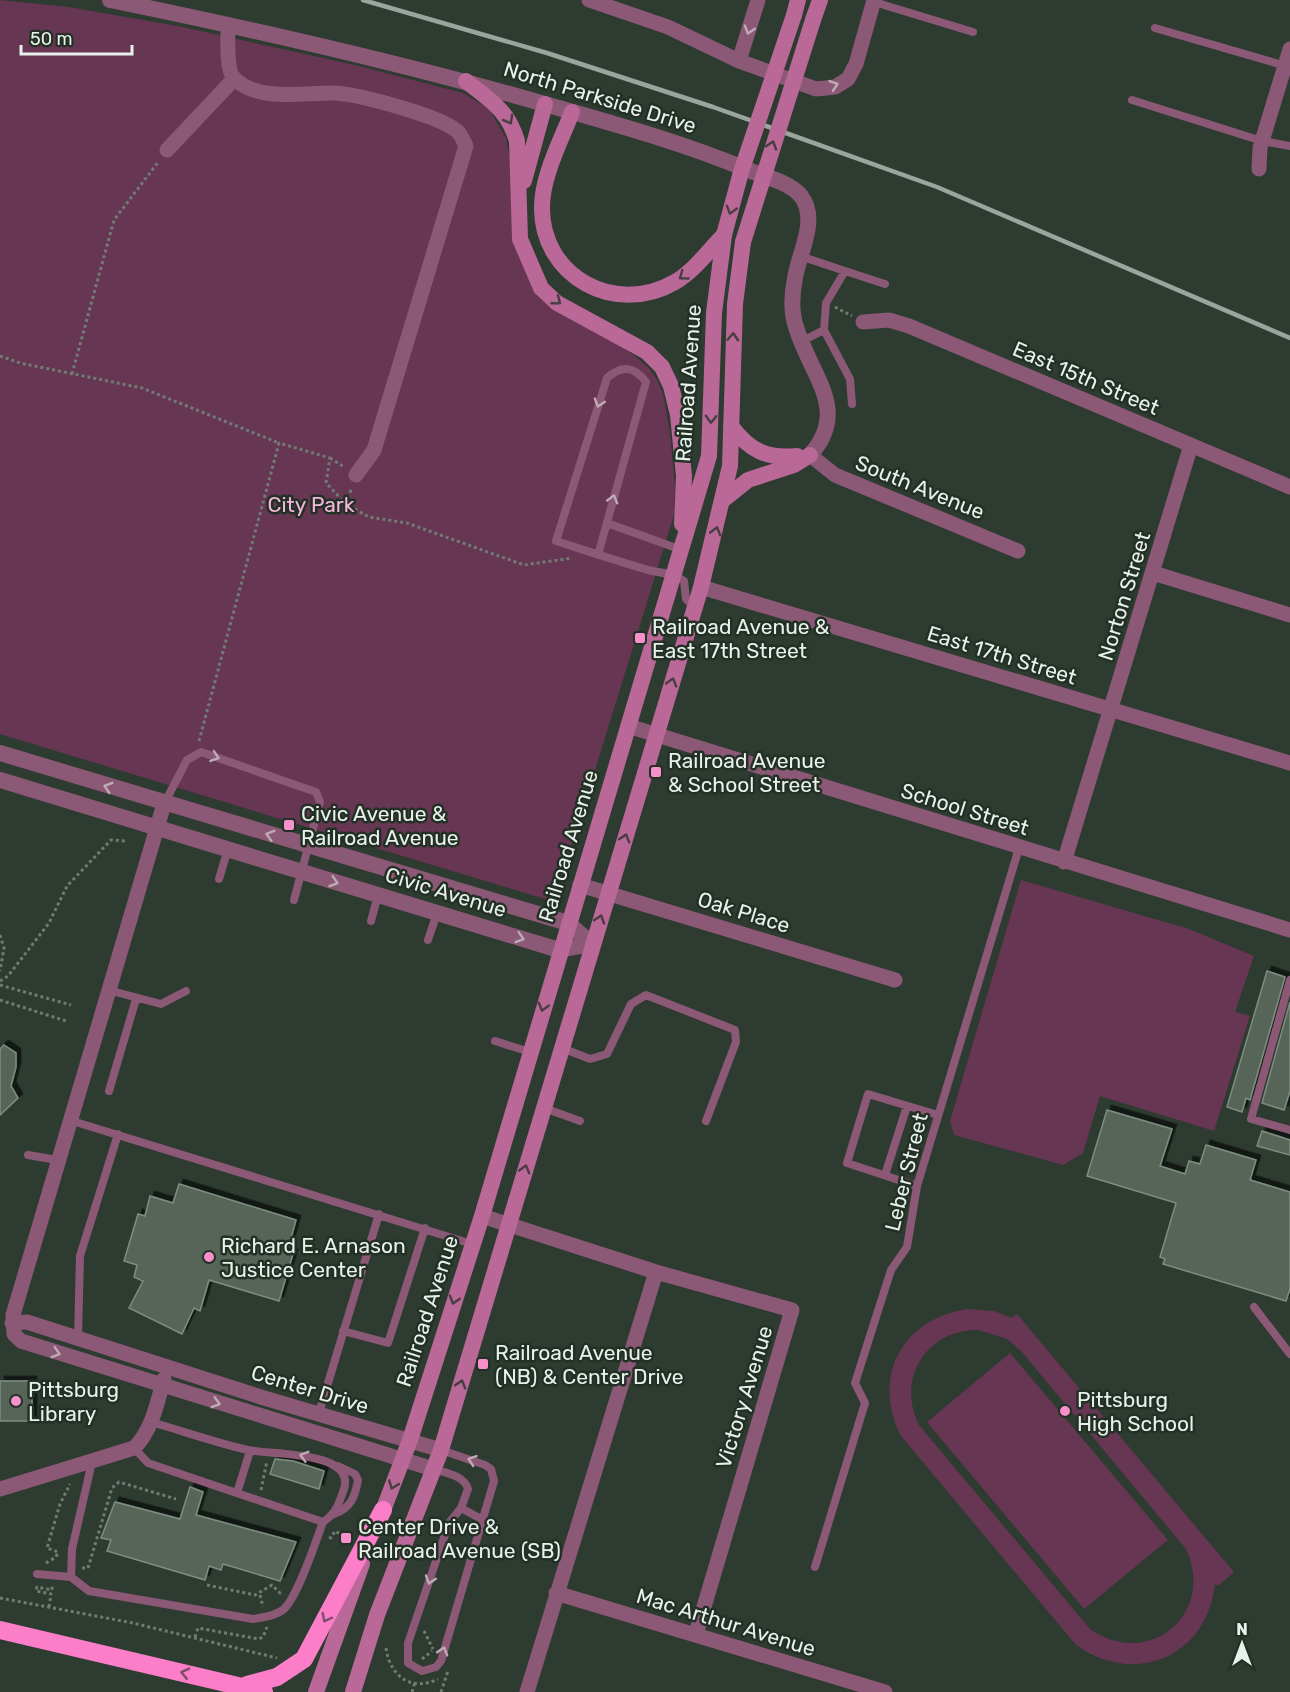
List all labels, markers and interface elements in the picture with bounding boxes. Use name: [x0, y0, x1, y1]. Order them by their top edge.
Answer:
scale bar: [21, 18, 132, 56]
one-way arrow: [744, 25, 756, 35]
text: 50 m: [30, 28, 73, 50]
street label: North Parkside Drive: [501, 56, 699, 138]
one-way arrow: [829, 79, 839, 92]
one-way arrow: [502, 114, 513, 124]
one-way arrow: [765, 140, 777, 151]
one-way arrow: [726, 204, 738, 215]
one-way arrow: [678, 269, 689, 280]
one-way arrow: [550, 294, 561, 305]
street label: Railroad Avenue: [670, 304, 706, 462]
one-way arrow: [727, 333, 740, 342]
street label: East 15th Street: [1009, 336, 1163, 420]
one-way arrow: [594, 397, 607, 408]
one-way arrow: [704, 414, 717, 423]
street label: South Avenue: [852, 450, 988, 524]
park label: City Park: [267, 492, 355, 517]
one-way arrow: [606, 494, 619, 504]
one-way arrow: [708, 526, 721, 536]
street label: Norton Street: [1093, 529, 1155, 663]
place label: Railroad Avenue & East 17th Street: [652, 614, 830, 663]
street label: East 17th Street: [924, 620, 1080, 690]
marker: Railroad Avenue & East 17th Street: [633, 631, 647, 645]
one-way arrow: [665, 677, 677, 687]
place label: Railroad Avenue & School Street: [668, 748, 826, 797]
one-way arrow: [209, 750, 219, 763]
marker: Railroad Avenue & School Street: [649, 765, 663, 779]
street label: Railroad Avenue: [533, 767, 603, 925]
street label: School Street: [898, 778, 1032, 840]
one-way arrow: [103, 782, 114, 794]
place label: Civic Avenue & Railroad Avenue: [301, 801, 459, 850]
marker: Civic Avenue & Railroad Avenue: [282, 818, 296, 832]
one-way arrow: [265, 830, 276, 842]
one-way arrow: [618, 833, 630, 844]
street label: Civic Avenue: [382, 862, 510, 922]
one-way arrow: [328, 874, 339, 887]
street label: Oak Place: [695, 886, 793, 938]
one-way arrow: [593, 914, 605, 925]
one-way arrow: [514, 931, 525, 943]
one-way arrow: [538, 1001, 550, 1011]
street label: Leber Street: [879, 1110, 933, 1234]
one-way arrow: [518, 1164, 530, 1175]
street label: Railroad Avenue: [391, 1232, 463, 1390]
place label: Richard E. Arnason Justice Center: [221, 1233, 406, 1282]
marker: Richard E. Arnason Justice Center: [202, 1250, 216, 1264]
one-way arrow: [449, 1294, 461, 1305]
street label: Victory Avenue: [710, 1323, 778, 1471]
place label: Railroad Avenue (NB) & Center Drive: [495, 1340, 684, 1389]
one-way arrow: [50, 1346, 61, 1358]
marker: Railroad Avenue (NB) & Center Drive: [476, 1357, 490, 1371]
street label: Center Drive: [248, 1359, 372, 1419]
place label: Pittsburg Library: [28, 1377, 119, 1426]
one-way arrow: [454, 1379, 466, 1390]
place label: Pittsburg High School: [1077, 1387, 1194, 1436]
marker: Pittsburg Library: [9, 1394, 23, 1408]
one-way arrow: [210, 1396, 221, 1408]
marker: Pittsburg High School: [1058, 1404, 1072, 1418]
one-way arrow: [299, 1451, 310, 1463]
one-way arrow: [467, 1454, 477, 1467]
one-way arrow: [387, 1480, 400, 1490]
place label: Center Drive & Railroad Avenue (SB): [358, 1514, 561, 1563]
marker: Center Drive & Railroad Avenue (SB): [339, 1531, 353, 1545]
one-way arrow: [425, 1574, 437, 1585]
street label: Mac Arthur Avenue: [634, 1583, 818, 1661]
one-way arrow: [321, 1611, 333, 1622]
north arrow: [1212, 1614, 1272, 1674]
text: N: [1236, 1620, 1248, 1639]
one-way arrow: [436, 1646, 448, 1657]
one-way arrow: [180, 1667, 190, 1680]

